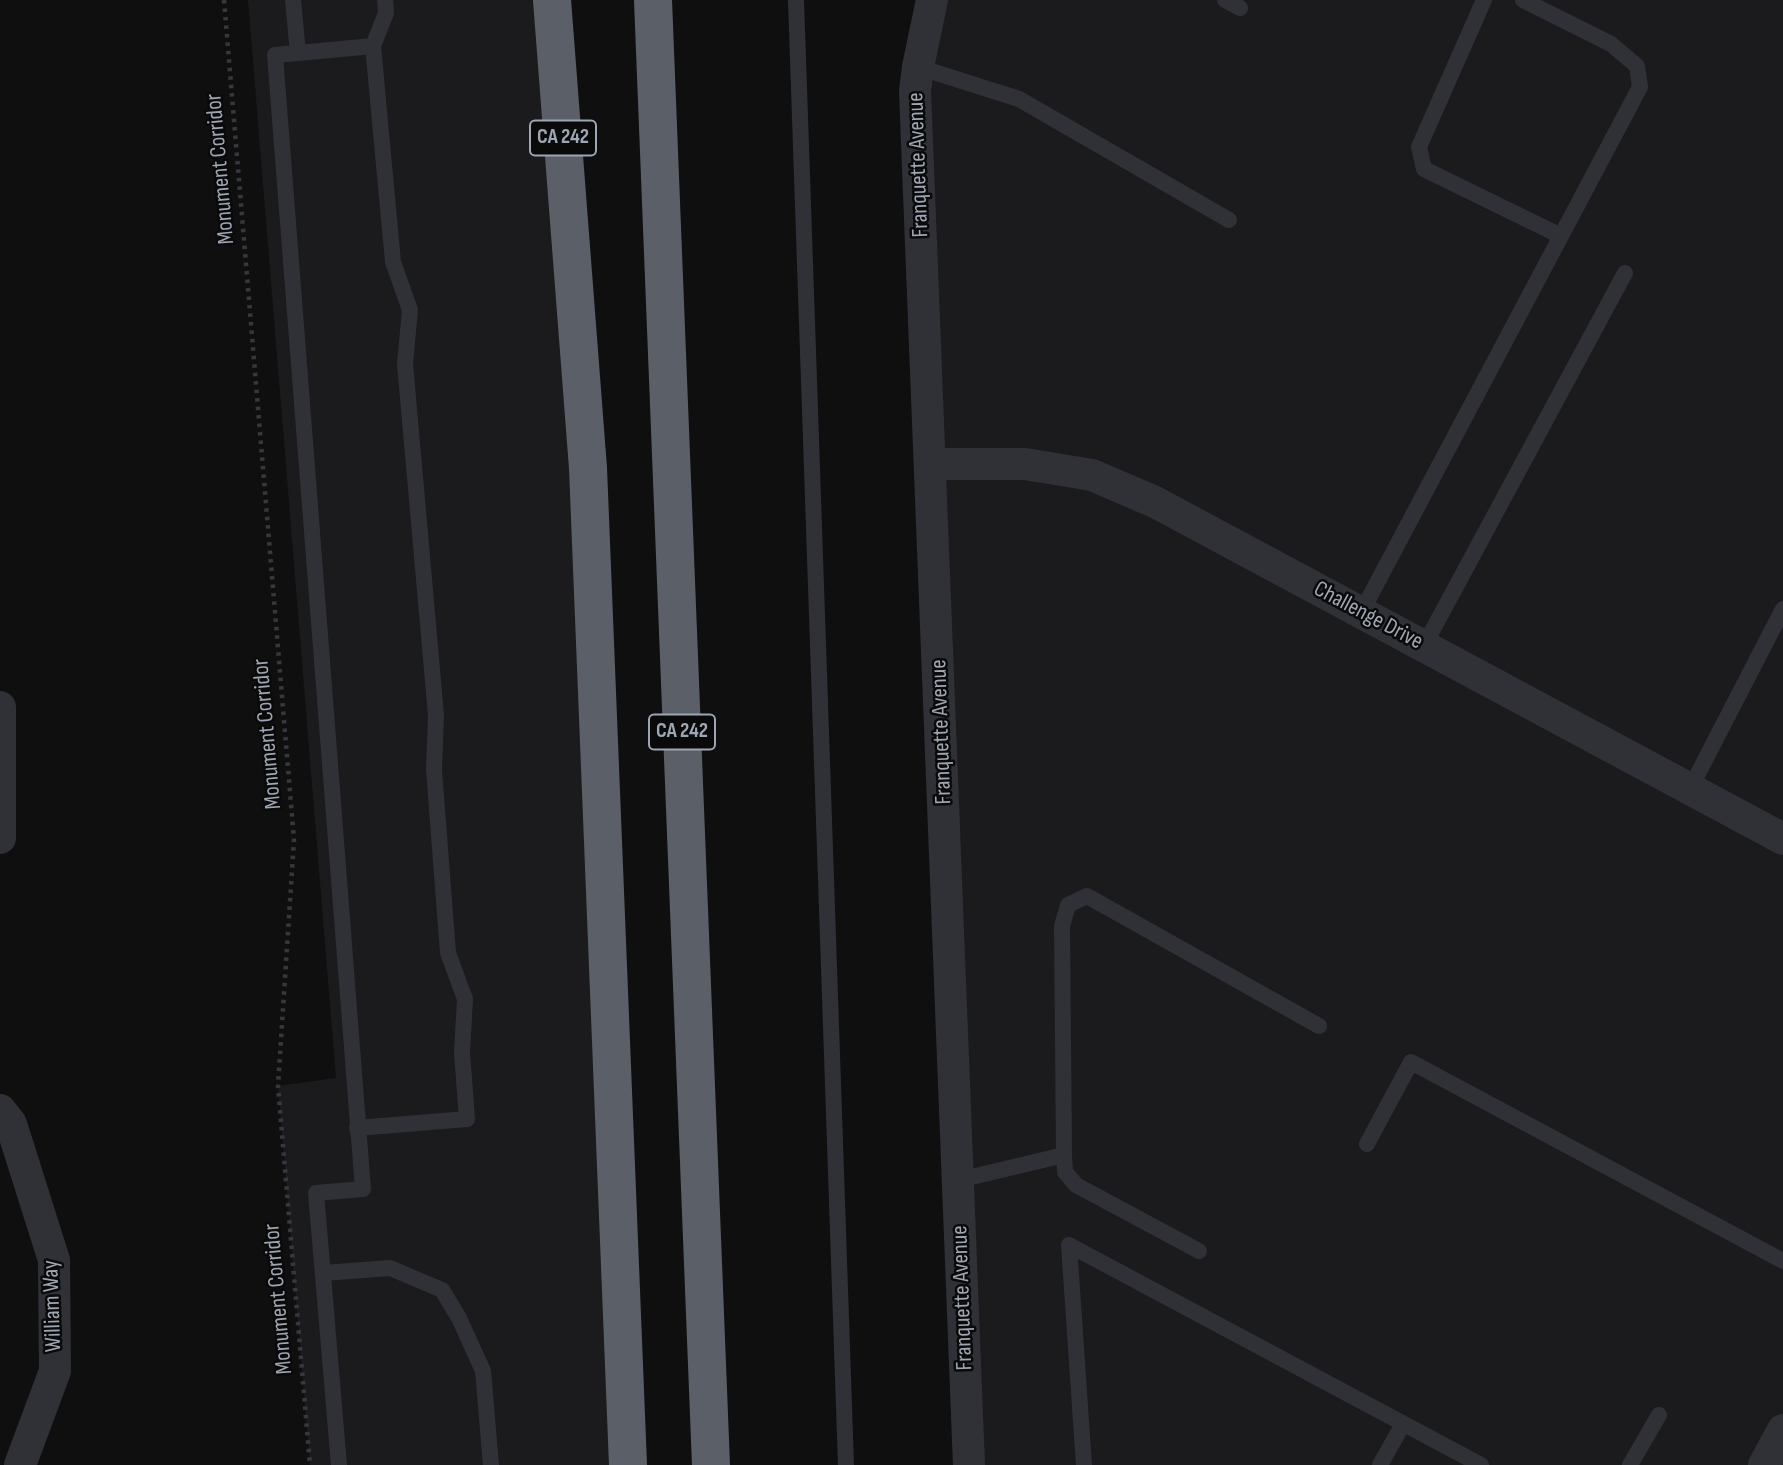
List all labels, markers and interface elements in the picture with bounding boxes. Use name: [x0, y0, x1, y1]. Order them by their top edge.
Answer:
street label: Franquette Avenue: [903, 92, 935, 238]
street label: Monument Corridor: [201, 93, 241, 245]
road number: CA 242: [530, 120, 596, 156]
street label: Challenge Drive: [1309, 576, 1427, 656]
street label: Monument Corridor: [248, 658, 288, 810]
street label: Franquette Avenue: [926, 659, 958, 805]
road number: CA 242: [649, 714, 715, 750]
street label: Monument Corridor: [259, 1223, 299, 1375]
street label: Franquette Avenue: [947, 1225, 979, 1371]
street label: William Way: [38, 1260, 68, 1352]

